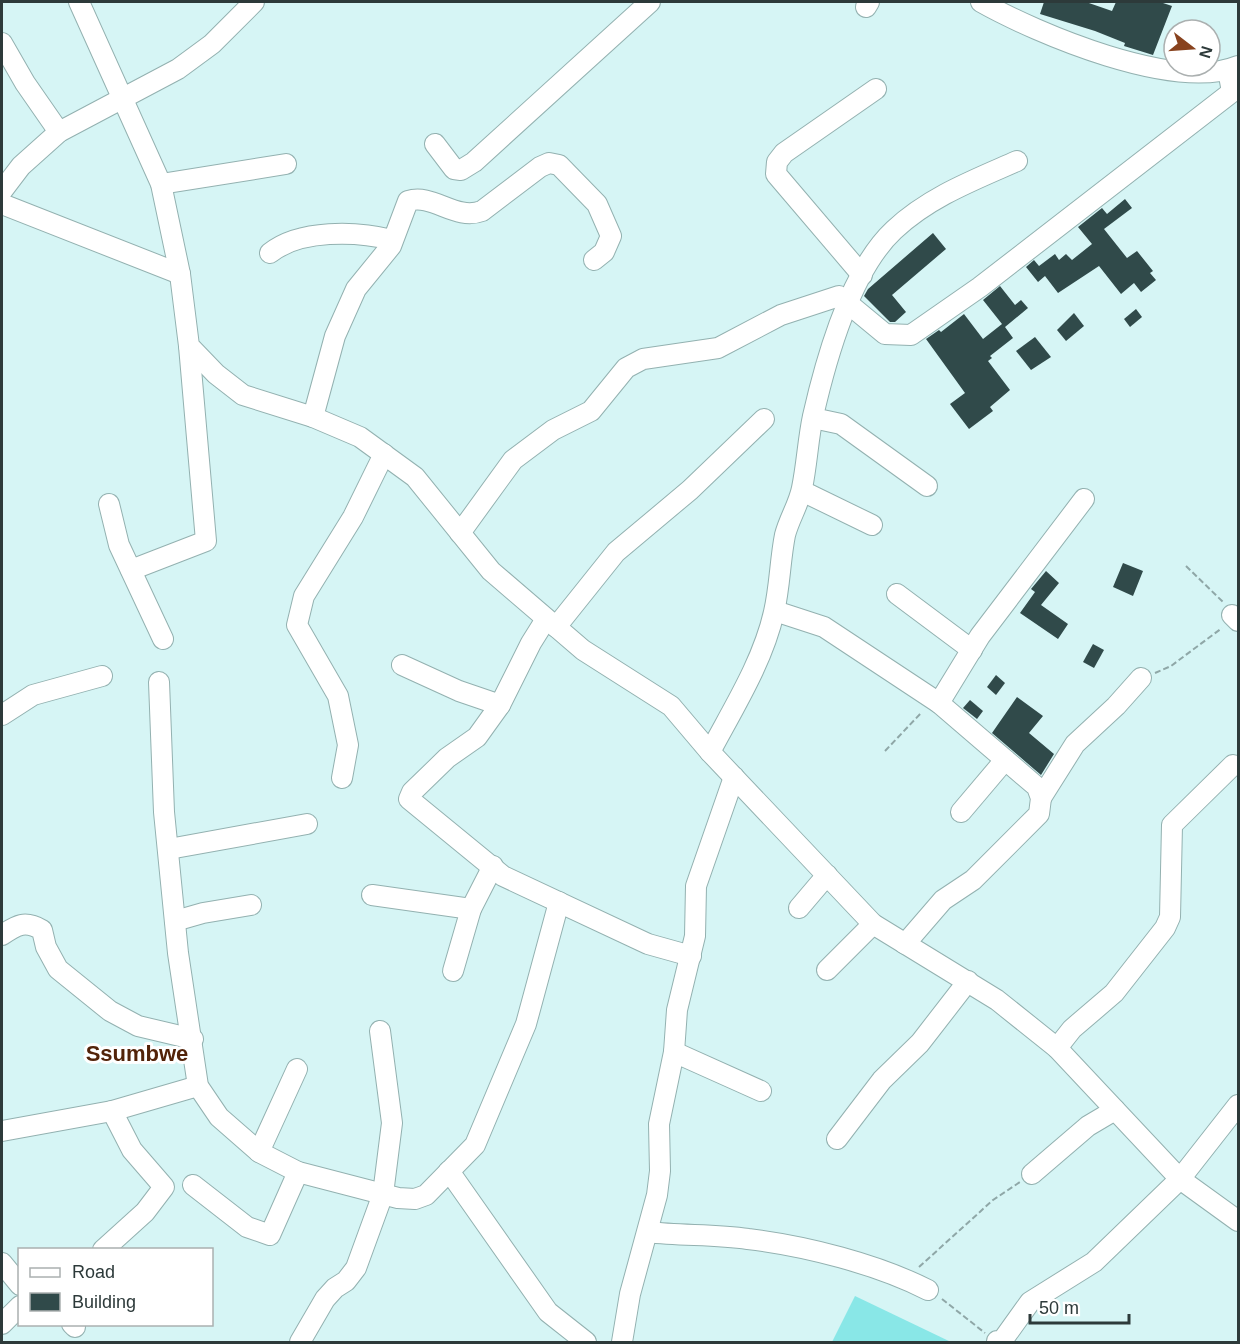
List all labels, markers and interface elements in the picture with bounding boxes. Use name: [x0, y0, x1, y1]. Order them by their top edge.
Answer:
north arrow: [1162, 18, 1222, 78]
text: N: [1196, 44, 1216, 60]
district label: Ssumbwe: [86, 1041, 188, 1066]
legend: [18, 1248, 213, 1326]
text: Road: [72, 1262, 115, 1282]
scale bar: [1030, 1287, 1129, 1325]
text: Building: [72, 1292, 136, 1312]
text: 50 m: [1039, 1298, 1079, 1318]

